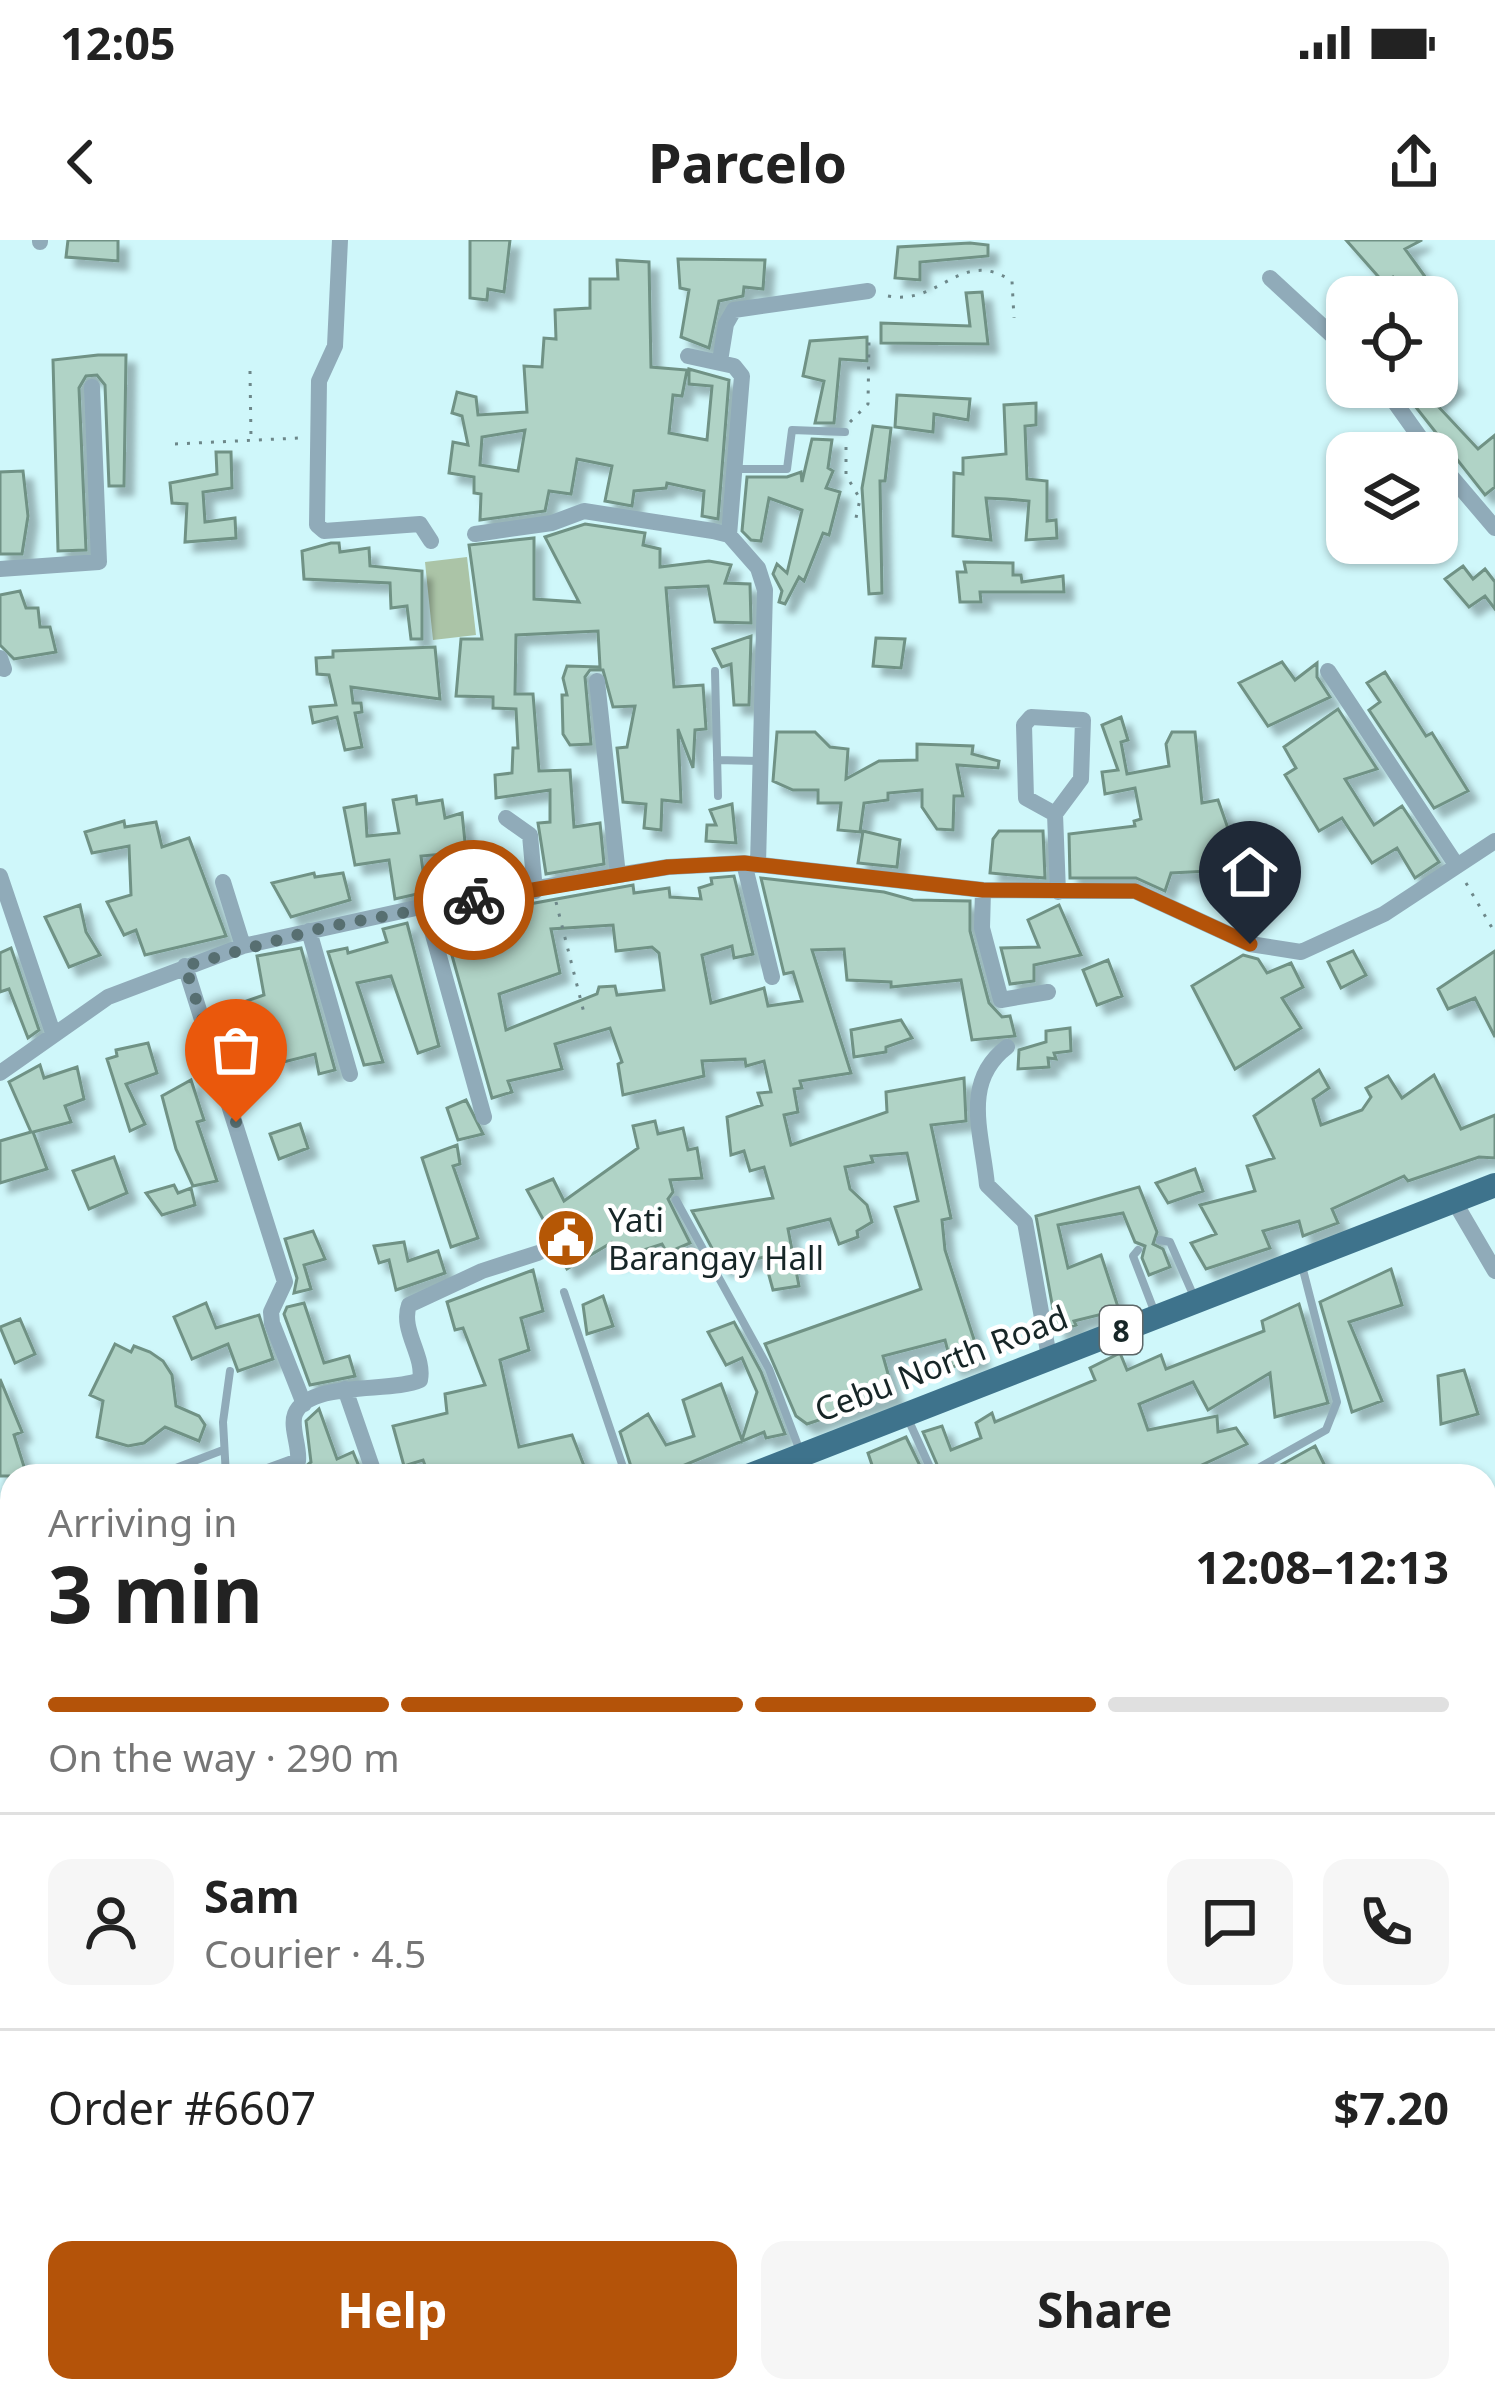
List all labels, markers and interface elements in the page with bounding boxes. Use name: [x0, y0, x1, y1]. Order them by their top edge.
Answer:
text: 12:05: [60, 12, 176, 73]
text: Parcelo: [648, 125, 847, 199]
icon: back: [48, 129, 114, 195]
icon: share: [1381, 129, 1447, 195]
map controls: [1326, 276, 1458, 564]
button: locate: [1326, 276, 1458, 408]
button: layers: [1326, 432, 1458, 564]
pin: [1199, 821, 1301, 944]
icon: home: [1217, 839, 1283, 905]
courier: [414, 840, 534, 960]
icon: bike: [441, 867, 507, 933]
pin: [185, 999, 287, 1122]
icon: bag: [203, 1017, 269, 1083]
place label: Yati Barangay Hall: [608, 1197, 824, 1280]
public building icon: Yati Barangay Hall: [535, 1207, 597, 1269]
street label: Cebu North Road: [808, 1294, 1074, 1432]
road number: 8: [1100, 1306, 1142, 1354]
text: Arriving in: [48, 1495, 237, 1548]
text: 12:08–12:13: [1195, 1536, 1449, 1597]
text: 3 min: [48, 1540, 263, 1646]
text: On the way · 290 m: [48, 1730, 400, 1783]
button: person: [48, 1859, 174, 1985]
button: chat: [1167, 1859, 1293, 1985]
button: phone: [1323, 1859, 1449, 1985]
text: Sam: [204, 1865, 300, 1926]
text: Courier · 4.5: [204, 1926, 426, 1979]
text: Order #6607: [48, 2077, 316, 2138]
text: $7.20: [1333, 2077, 1449, 2138]
button: Help: [48, 2241, 737, 2379]
button: Share: [761, 2241, 1449, 2379]

